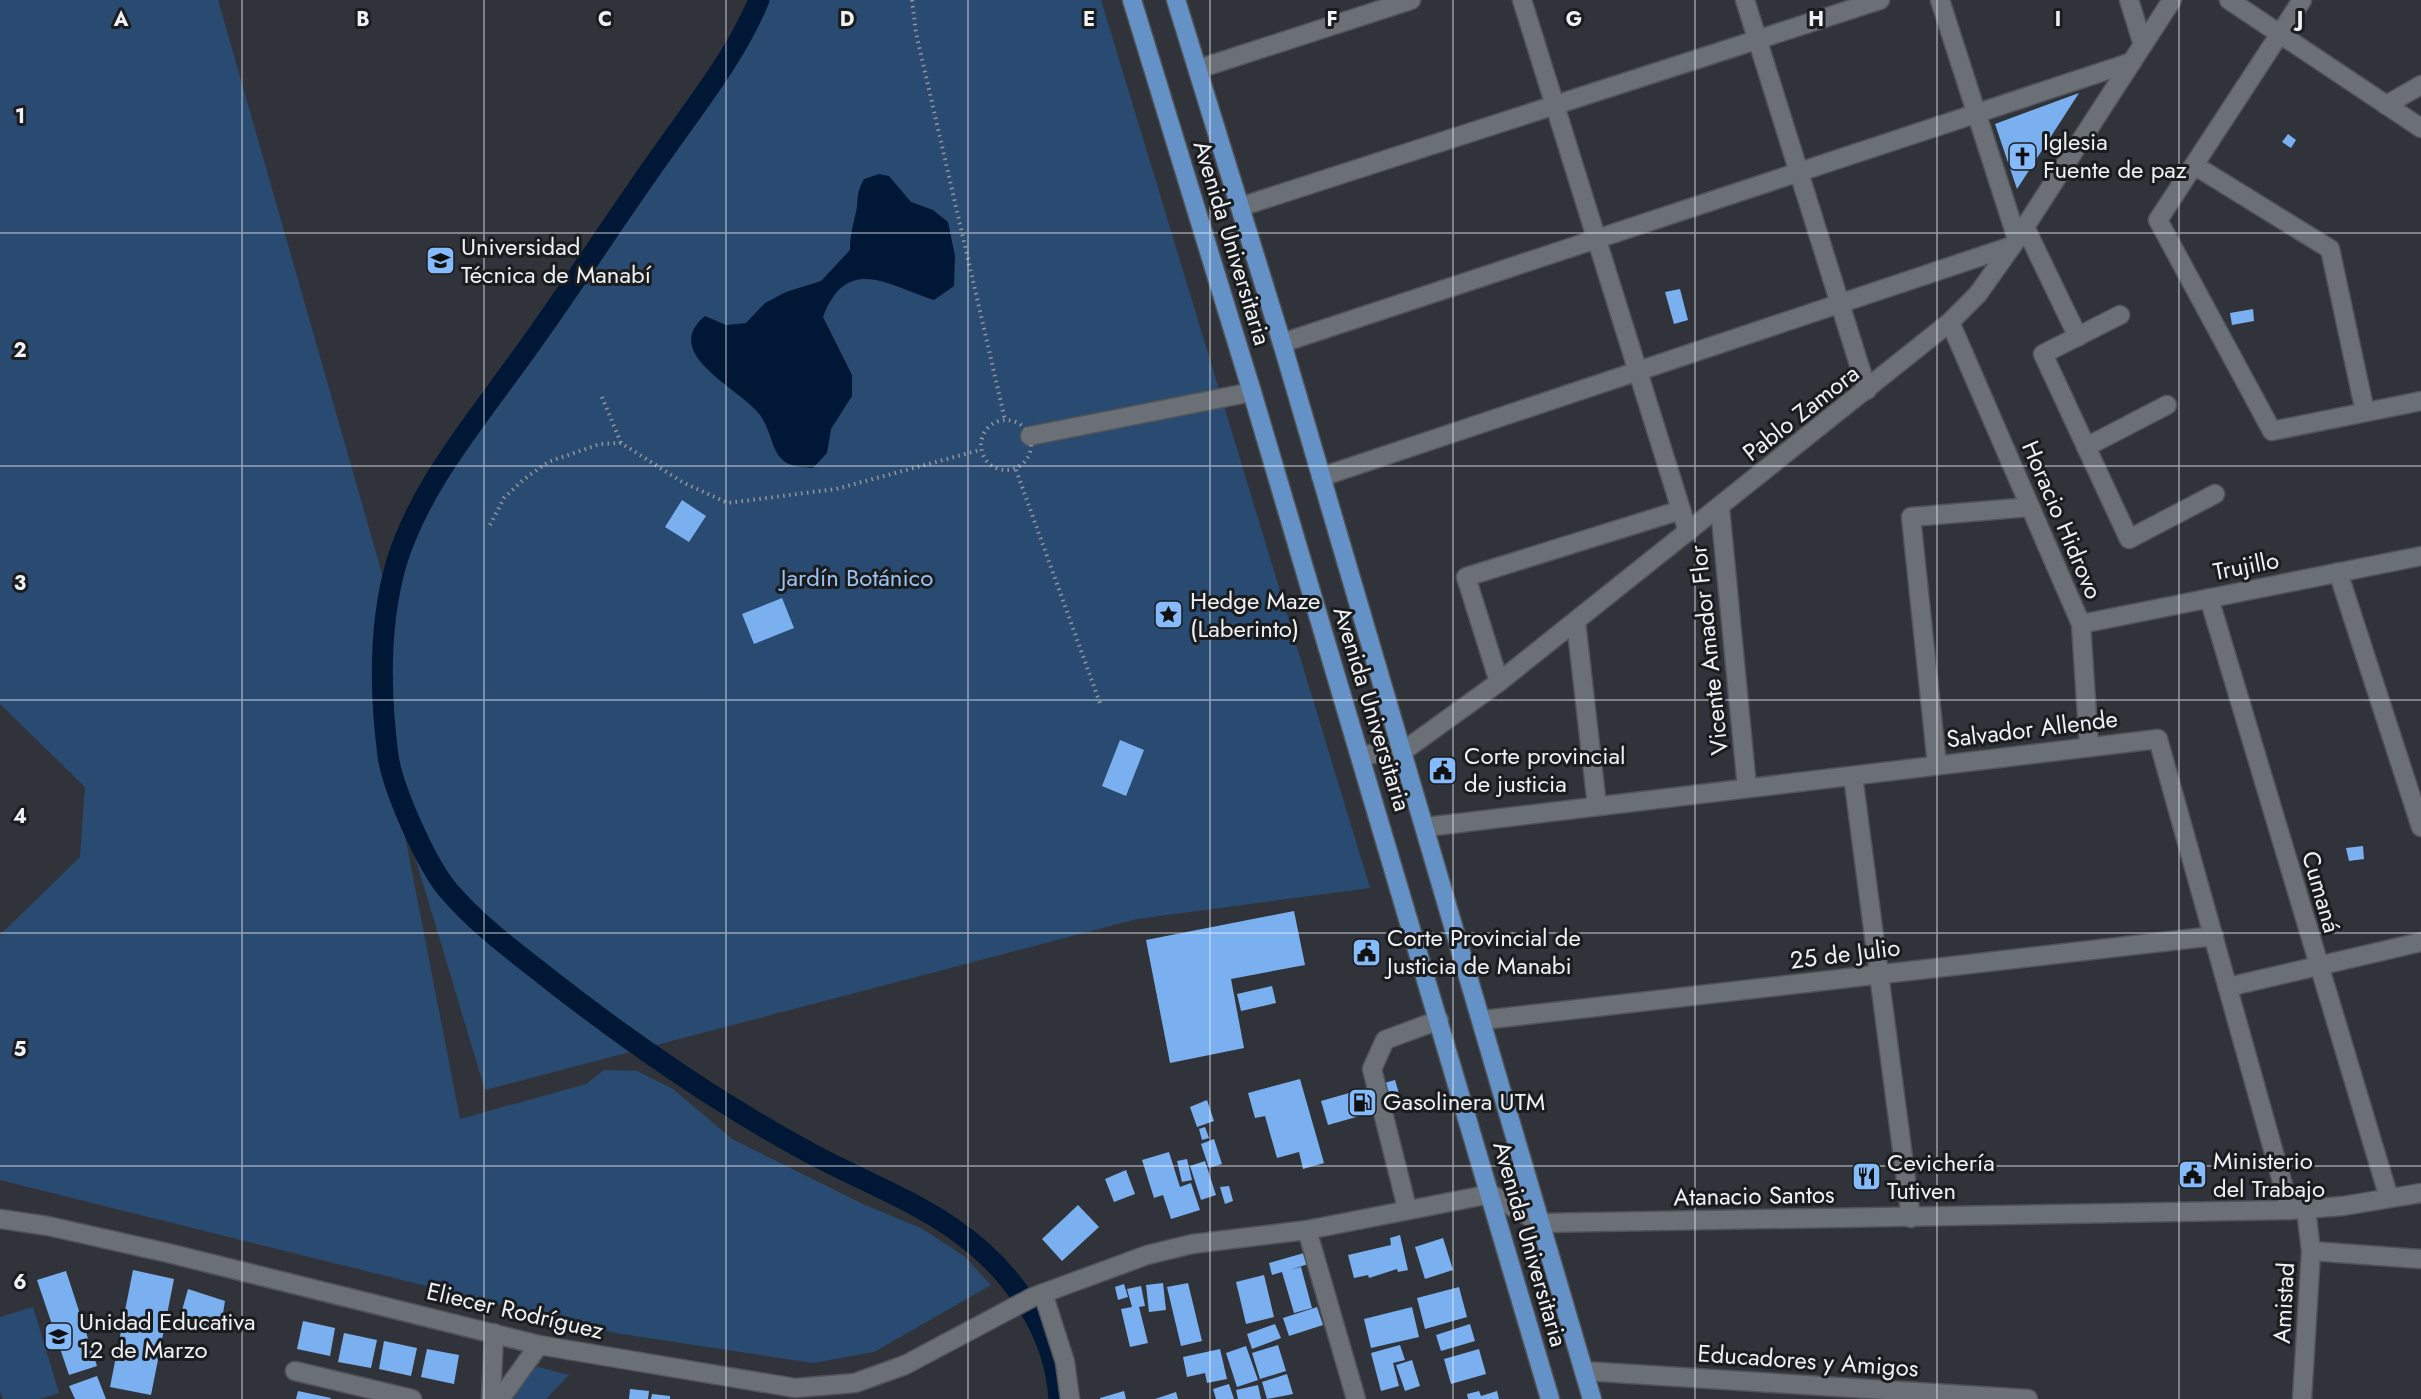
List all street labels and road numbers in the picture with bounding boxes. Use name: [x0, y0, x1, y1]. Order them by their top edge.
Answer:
street label: Avenida Universitaria: [1185, 136, 1280, 350]
street label: Pablo Zamora: [1735, 356, 1867, 469]
street label: Horacio Hidrovo: [2013, 435, 2112, 604]
street label: Trujillo: [2210, 542, 2282, 589]
street label: Vicente Amador Flor: [1680, 543, 1737, 757]
street label: Avenida Universitaria: [1325, 602, 1420, 816]
street label: Salvador Allende: [1944, 701, 2120, 756]
street label: Cumaná: [2293, 847, 2350, 937]
street label: 25 de Julio: [1788, 929, 1902, 978]
street label: Avenida Universitaria: [1484, 1137, 1577, 1351]
street label: Atanacio Santos: [1673, 1177, 1835, 1214]
street label: Amistad: [2264, 1261, 2303, 1345]
street label: Eliecer Rodríguez: [423, 1273, 607, 1348]
street label: Educadores y Amigos: [1696, 1335, 1920, 1386]

